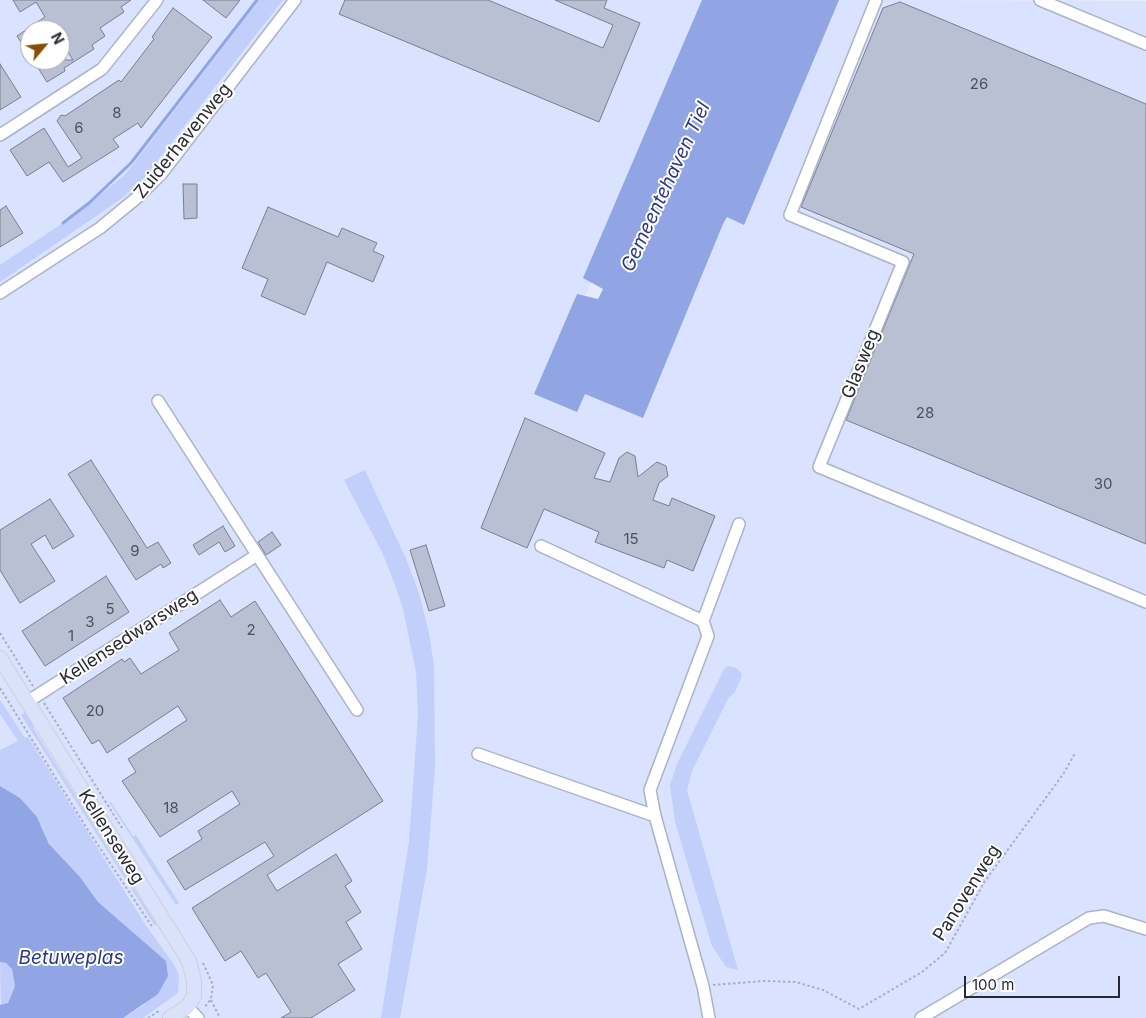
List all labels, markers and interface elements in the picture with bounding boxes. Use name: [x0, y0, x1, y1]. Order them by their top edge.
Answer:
north arrow: [20, 20, 70, 70]
text: N: [48, 29, 68, 47]
house number: 26: [970, 75, 988, 93]
street label: Zuiderhavenweg: [130, 79, 236, 203]
water label: Gemeentehaven Tiel: [617, 98, 715, 276]
house number: 8: [112, 104, 122, 122]
house number: 6: [74, 119, 84, 137]
street label: Glasweg: [837, 326, 885, 402]
house number: 28: [916, 404, 934, 422]
house number: 30: [1094, 475, 1112, 493]
house number: 15: [623, 530, 639, 548]
house number: 9: [130, 542, 140, 560]
street label: Kellensedwarsweg: [56, 584, 202, 690]
house number: 5: [105, 600, 115, 618]
house number: 3: [85, 613, 95, 631]
house number: 2: [246, 621, 256, 639]
house number: 1: [68, 627, 74, 645]
house number: 20: [86, 702, 104, 720]
street label: Kellenseweg: [73, 786, 149, 888]
house number: 18: [163, 799, 179, 817]
street label: Panovenweg: [929, 841, 1005, 945]
water label: Betuweplas: [19, 947, 123, 969]
scale bar: [966, 966, 1122, 998]
text: 100 m: [972, 975, 1014, 994]

